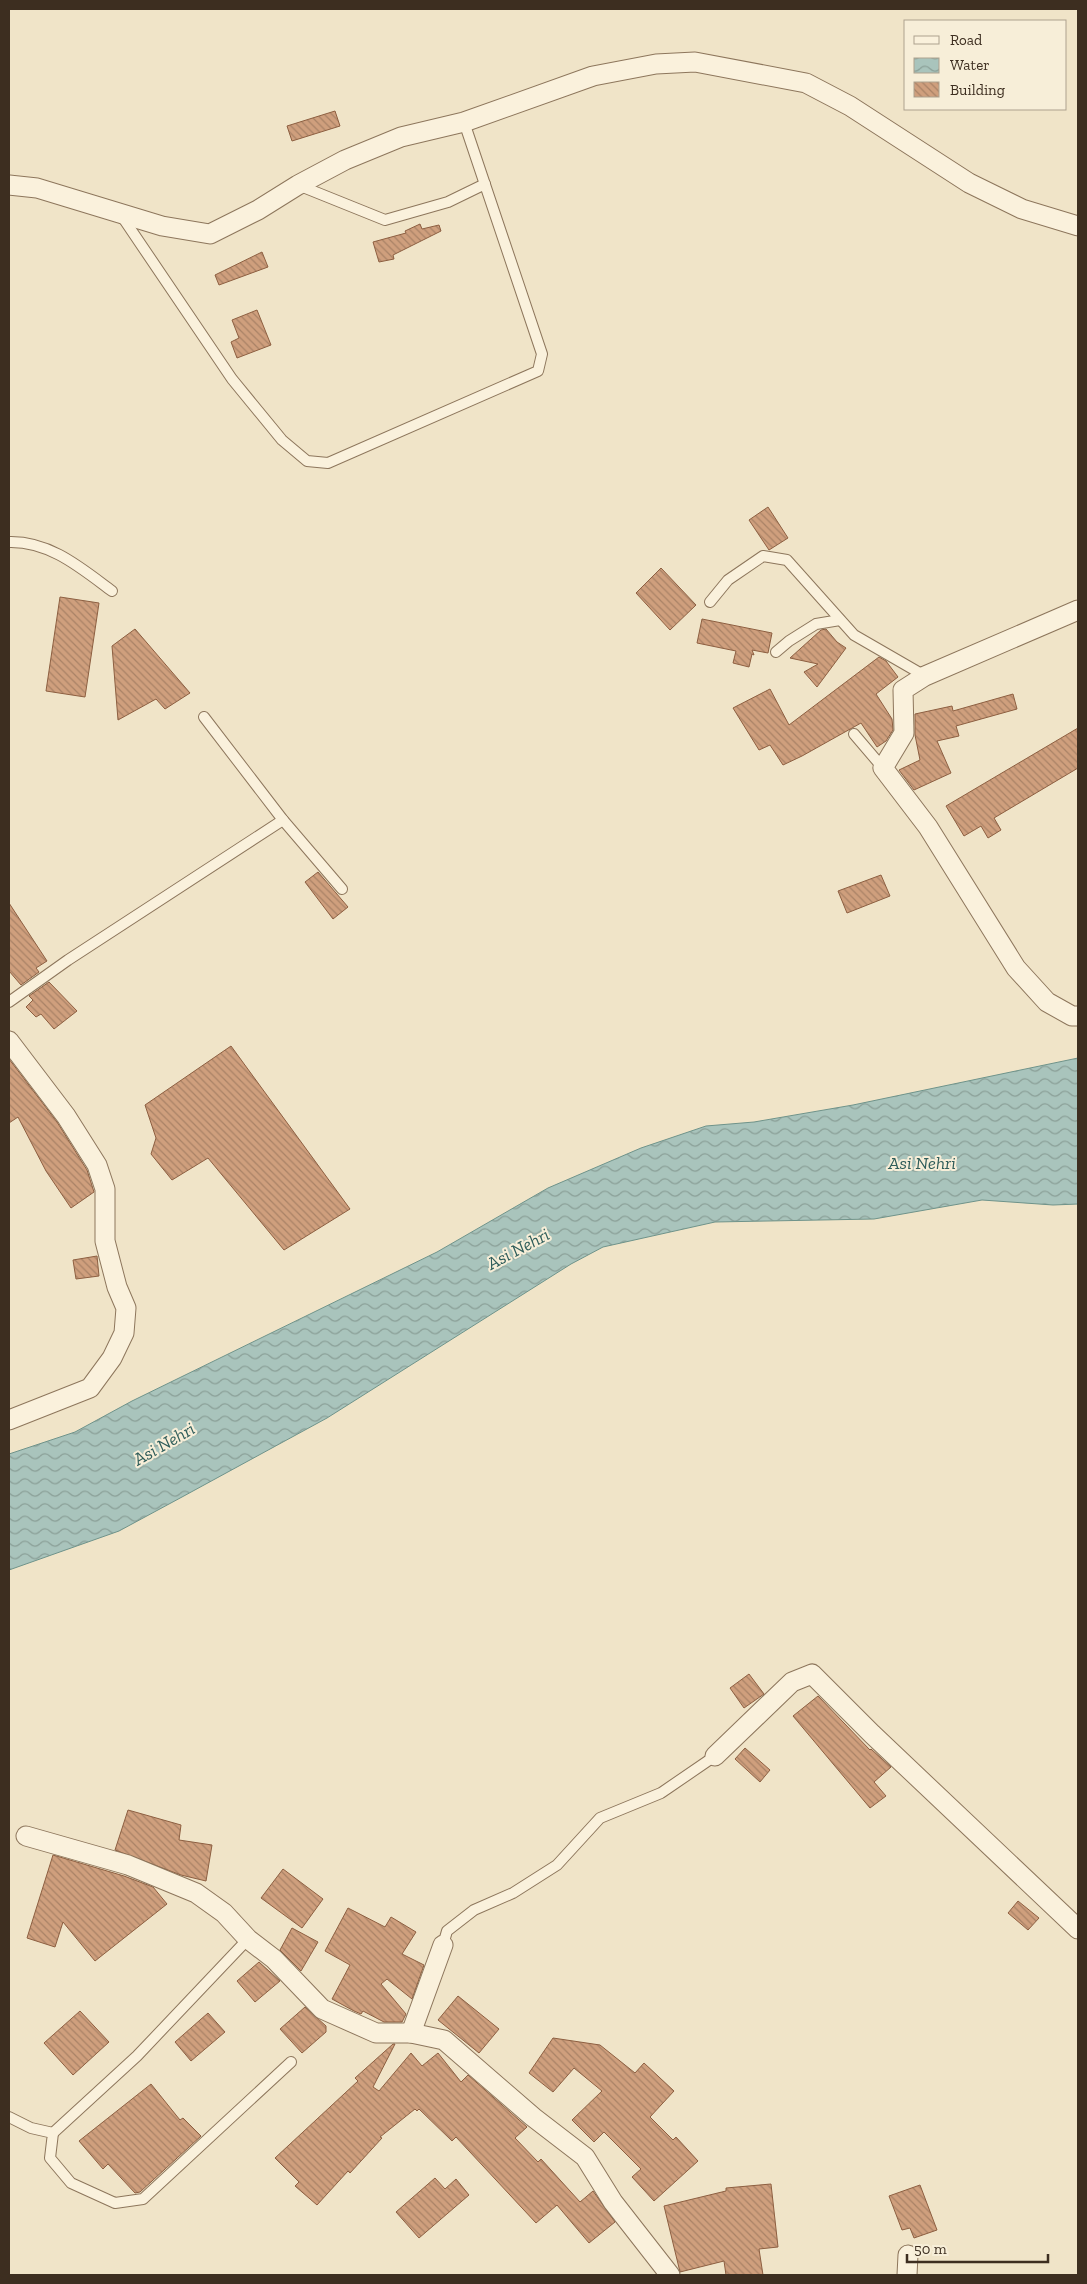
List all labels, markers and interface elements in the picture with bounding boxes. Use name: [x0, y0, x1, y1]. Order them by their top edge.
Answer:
legend: [904, 20, 1067, 110]
text: Road: [950, 31, 983, 49]
text: Water: [950, 56, 990, 74]
text: Building: [950, 81, 1005, 99]
water label: Asi Nehri: [887, 1152, 956, 1174]
water label: Asi Nehri: [482, 1223, 553, 1275]
water label: Asi Nehri: [128, 1418, 199, 1471]
scale bar: [907, 2232, 1048, 2264]
text: 50 m: [914, 2240, 947, 2258]

